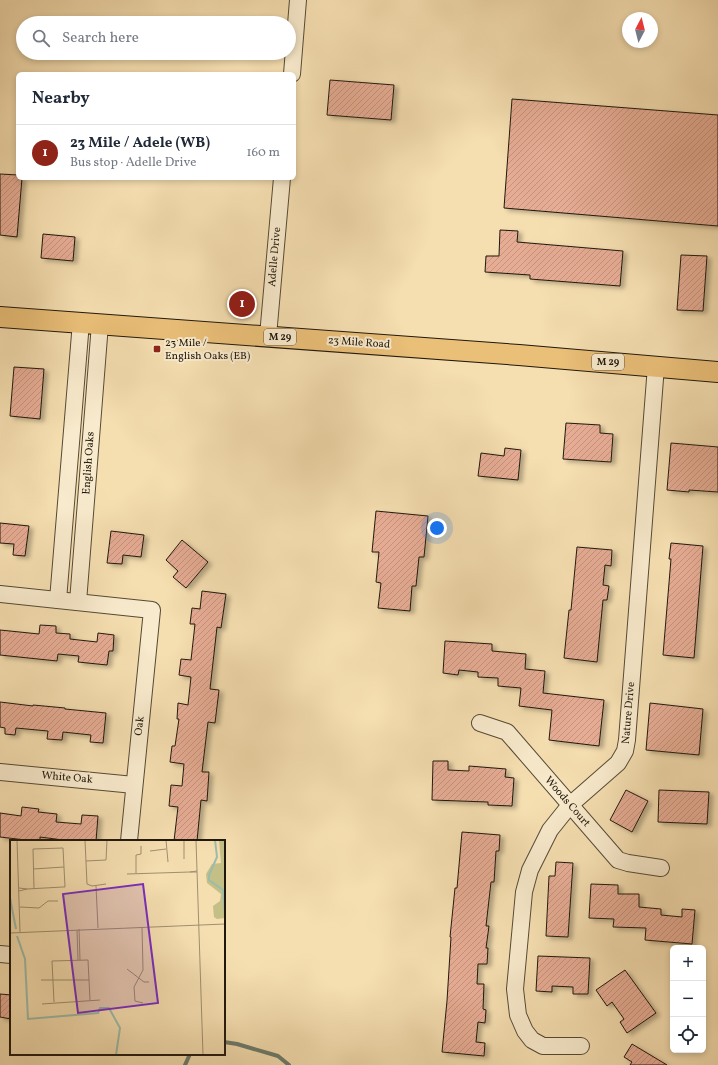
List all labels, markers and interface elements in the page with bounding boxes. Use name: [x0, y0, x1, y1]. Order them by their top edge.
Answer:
north arrow: [622, 12, 658, 48]
search box: [16, 16, 296, 60]
icon: search: [30, 27, 52, 49]
text: Search here: [62, 28, 139, 49]
text: Nearby: [32, 87, 90, 110]
text: 23 Mile / Adele (WB): [70, 133, 210, 154]
text: 1: [42, 144, 48, 162]
text: 160 m: [246, 144, 280, 162]
text: Bus stop · Adelle Drive: [70, 154, 196, 172]
street label: Adelle Drive: [265, 227, 285, 287]
pin: 1: [229, 289, 255, 319]
road number: M 29: [264, 329, 296, 345]
street label: 23 Mile Road: [327, 333, 391, 353]
place label: 23 Mile / English Oaks (EB): [165, 336, 250, 364]
marker: 23 Mile / English Oaks (EB): [152, 344, 162, 354]
road number: M 29: [592, 354, 624, 370]
street label: English Oaks: [79, 431, 99, 495]
your location: [427, 518, 447, 538]
street label: Nature Drive: [619, 681, 639, 745]
street label: Oak: [132, 716, 148, 736]
street label: White Oak: [41, 768, 93, 788]
street label: Woods Court: [541, 773, 593, 831]
inset map: [10, 840, 225, 1055]
map controls: [670, 945, 706, 1053]
button: +: [670, 945, 706, 981]
button: −: [670, 981, 706, 1017]
button: locate: [670, 1017, 706, 1053]

